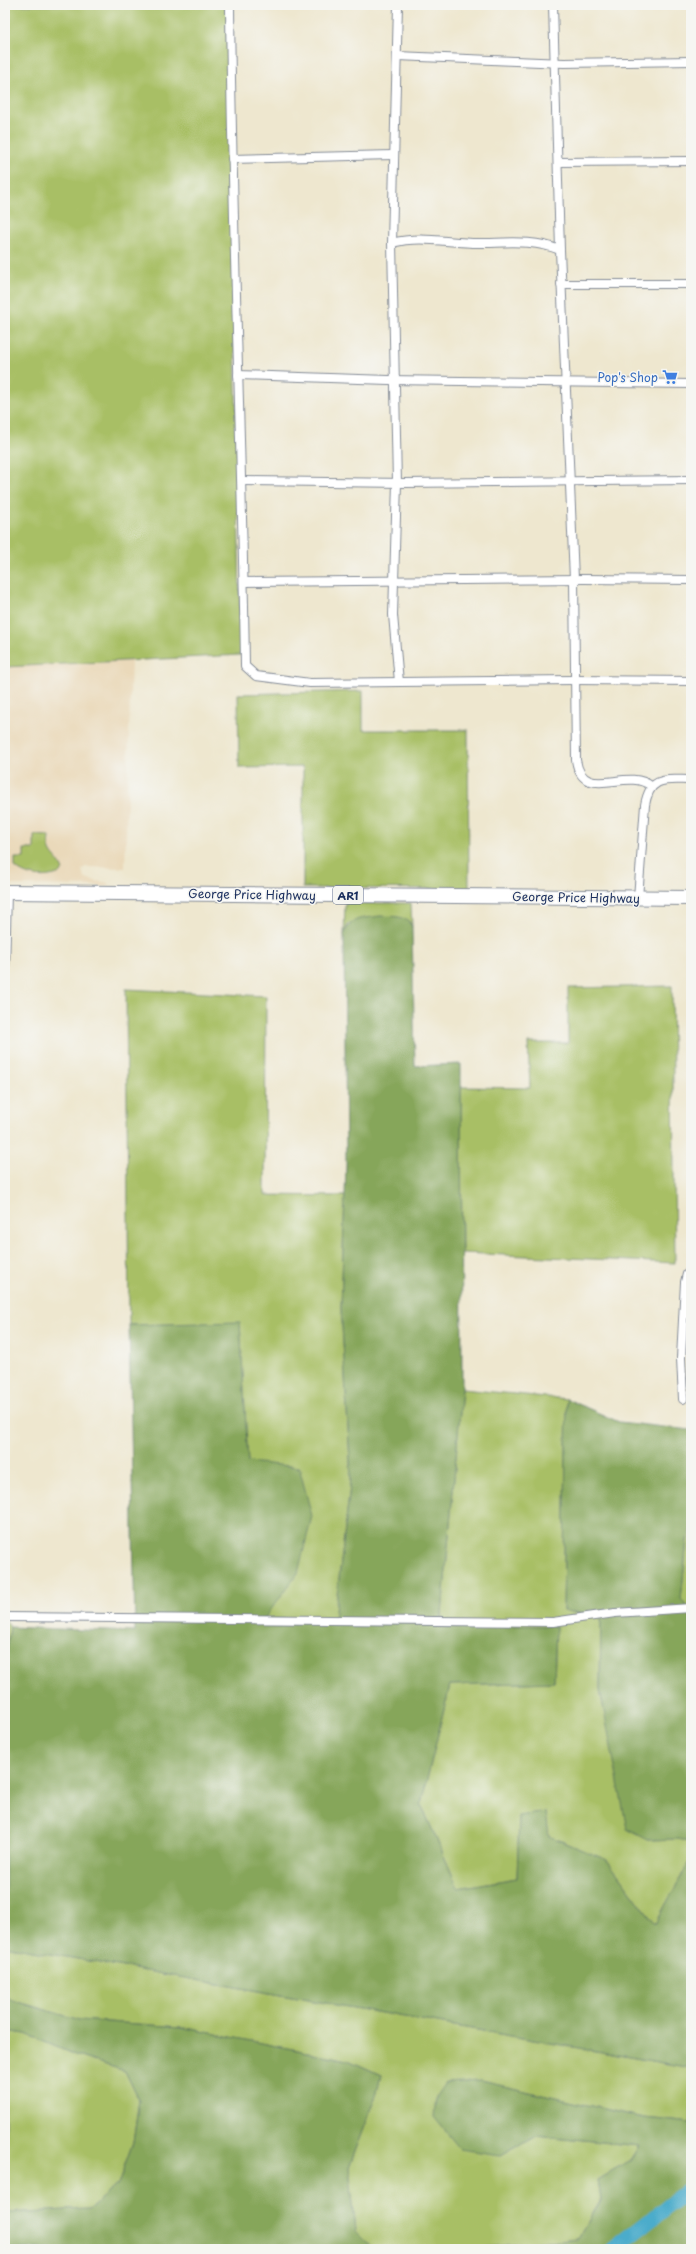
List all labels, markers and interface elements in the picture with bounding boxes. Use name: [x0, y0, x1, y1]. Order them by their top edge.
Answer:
place label: Pop's Shop: [598, 368, 658, 386]
supermarket icon: Pop's Shop: [661, 368, 679, 386]
street label: George Price Highway: [188, 884, 316, 904]
road number: AR1: [333, 886, 363, 904]
street label: George Price Highway: [512, 887, 640, 907]

